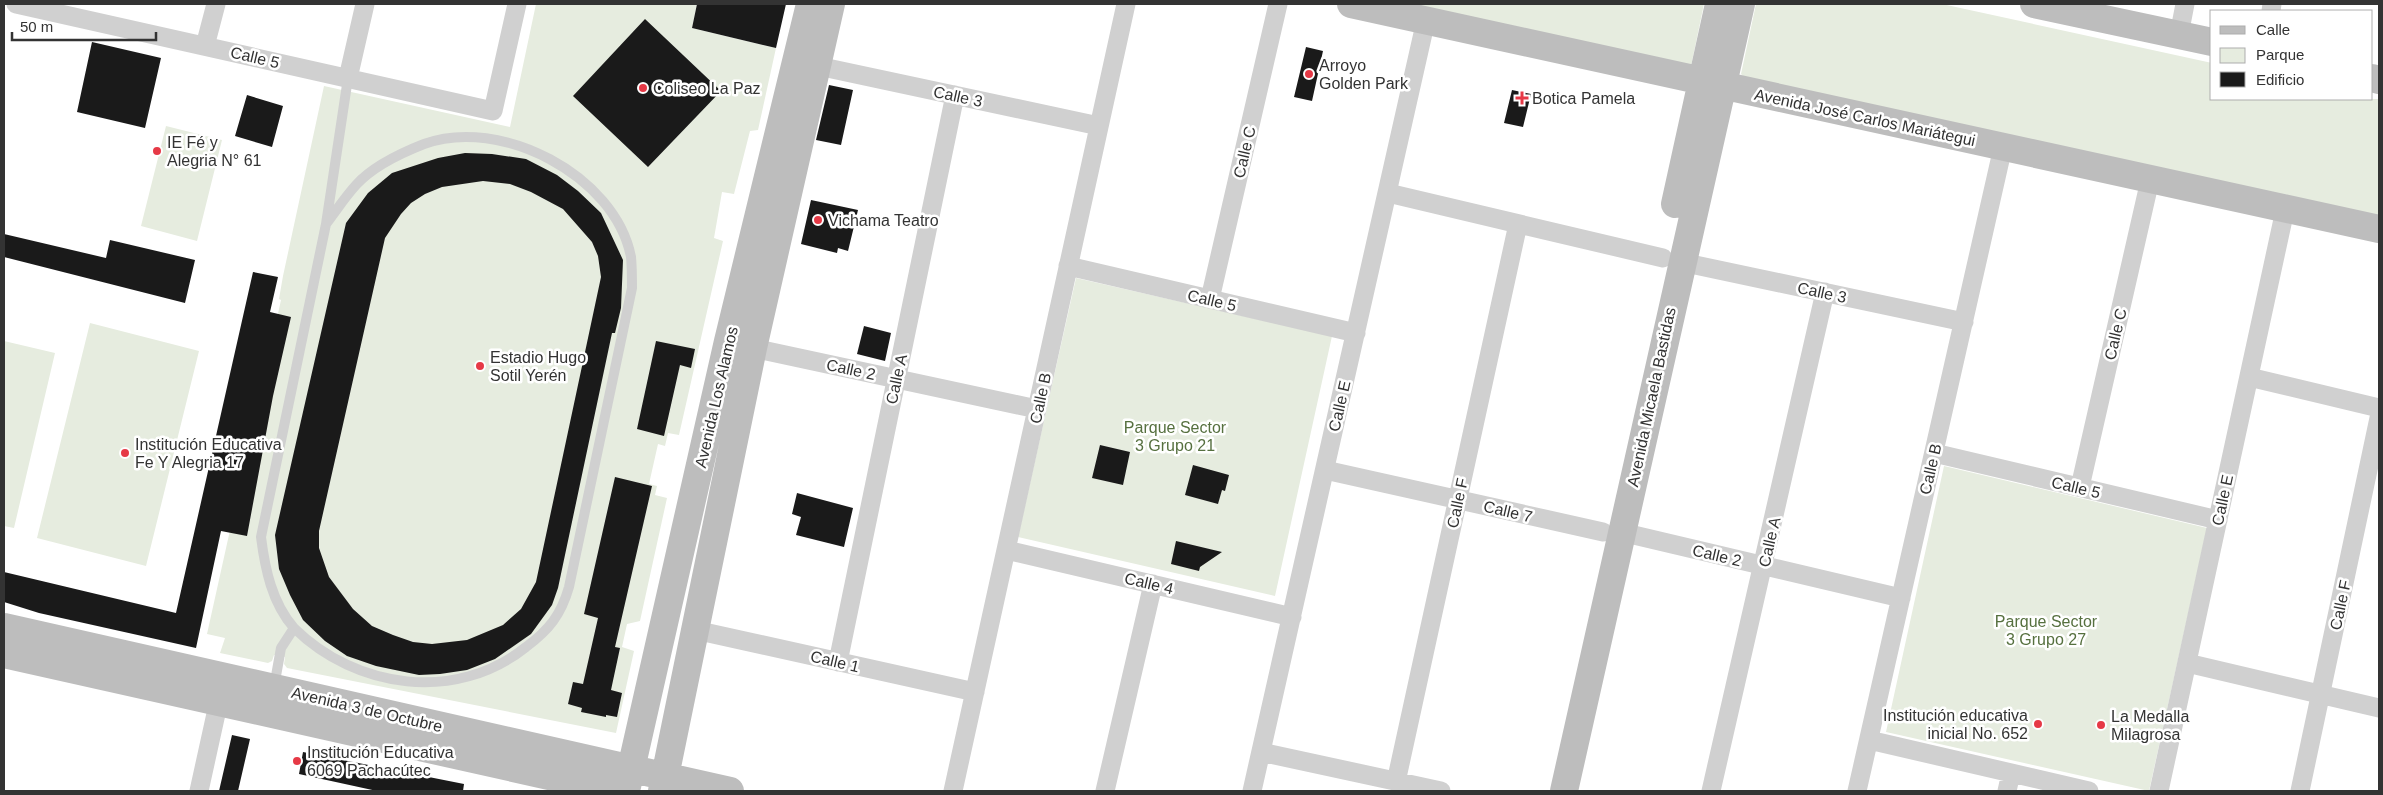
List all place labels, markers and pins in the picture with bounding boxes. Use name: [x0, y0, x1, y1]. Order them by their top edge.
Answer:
place label: Arroyo Golden Park: [1319, 57, 1409, 92]
marker: Arroyo Golden Park: [1303, 68, 1315, 80]
place label: Coliseo La Paz: [653, 80, 761, 97]
marker: Coliseo La Paz: [637, 82, 649, 94]
place label: Botica Pamela: [1532, 90, 1635, 107]
marker: Botica Pamela: [1516, 92, 1528, 104]
place label: IE Fé y Alegria N° 61: [167, 134, 262, 169]
marker: IE Fé y Alegria N° 61: [151, 145, 163, 157]
place label: Vichama Teatro: [828, 212, 939, 229]
marker: Vichama Teatro: [812, 214, 824, 226]
place label: Estadio Hugo Sotil Yerén: [490, 349, 586, 384]
marker: Estadio Hugo Sotil Yerén: [474, 360, 486, 372]
place label: Institución Educativa Fe Y Alegria 17: [135, 436, 282, 471]
marker: Institución Educativa Fe Y Alegria 17: [119, 447, 131, 459]
place label: Institución educativa inicial No. 652: [1883, 707, 2028, 742]
place label: La Medalla Milagrosa: [2111, 708, 2189, 743]
marker: Institución educativa inicial No. 652: [2032, 718, 2044, 730]
marker: La Medalla Milagrosa: [2095, 719, 2107, 731]
place label: Institución Educativa 6069 Pachacútec: [307, 744, 454, 779]
marker: Institución Educativa 6069 Pachacútec: [291, 755, 303, 767]

